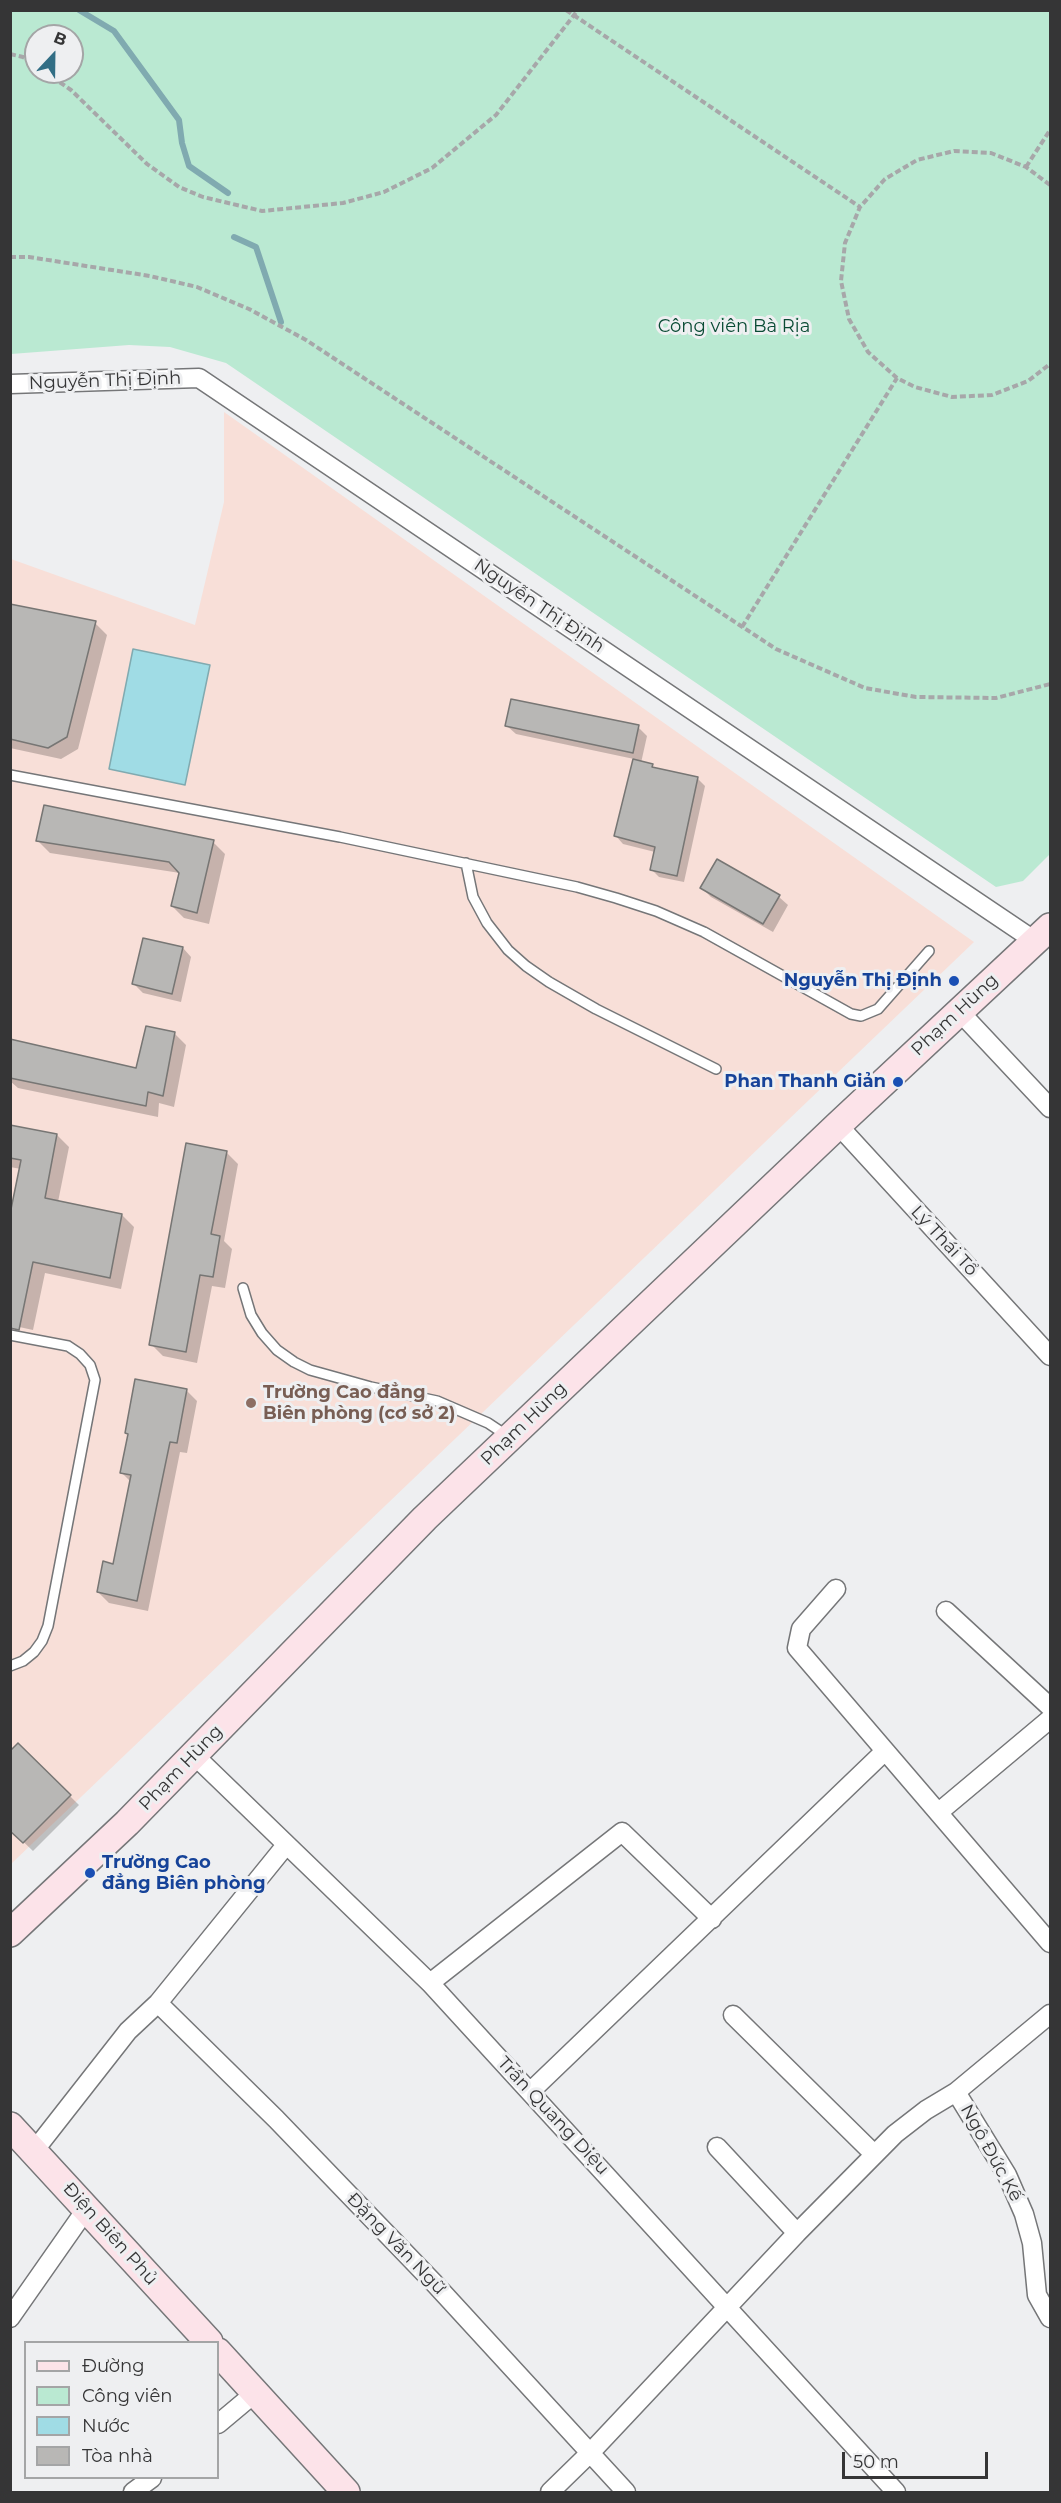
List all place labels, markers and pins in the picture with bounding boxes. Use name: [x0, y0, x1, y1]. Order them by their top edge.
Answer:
place label: Nguyễn Thị Định: [784, 970, 942, 992]
marker: Nguyễn Thị Định: [947, 974, 961, 988]
place label: Phan Thanh Giản: [724, 1071, 886, 1093]
marker: Phan Thanh Giản: [891, 1075, 905, 1089]
place label: Trường Cao đẳng Biên phòng (cơ sở 2): [263, 1382, 455, 1424]
marker: Trường Cao đẳng Biên phòng (cơ sở 2): [244, 1396, 258, 1410]
place label: Trường Cao đẳng Biên phòng: [102, 1852, 266, 1894]
marker: Trường Cao đẳng Biên phòng: [83, 1866, 97, 1880]

